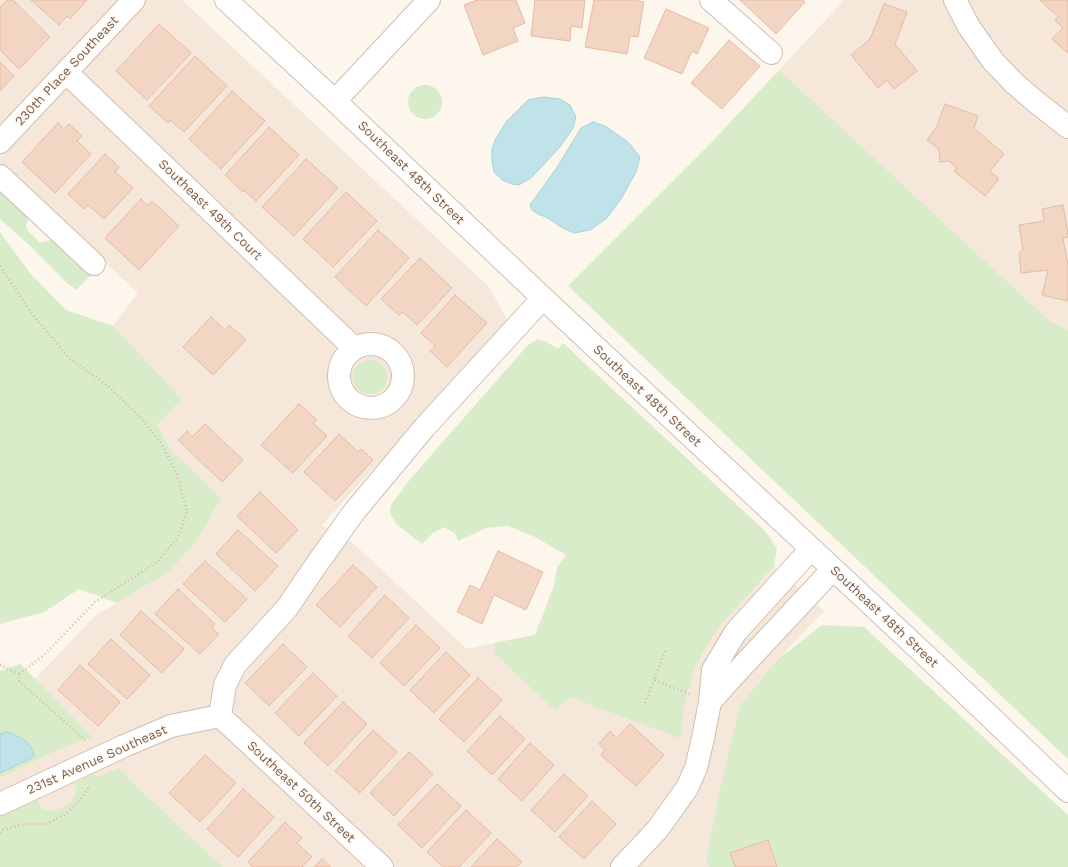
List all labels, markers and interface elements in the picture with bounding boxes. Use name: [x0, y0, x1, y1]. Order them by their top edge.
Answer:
street label: 230th Place Southeast: [12, 13, 122, 129]
street label: Southeast 48th Street: [354, 118, 468, 228]
street label: Southeast 49th Court: [155, 156, 265, 264]
street label: Southeast 48th Street: [590, 342, 704, 450]
street label: Southeast 48th Street: [827, 563, 941, 671]
street label: 231st Avenue Southeast: [24, 722, 170, 798]
street label: Southeast 50th Street: [244, 738, 358, 846]

